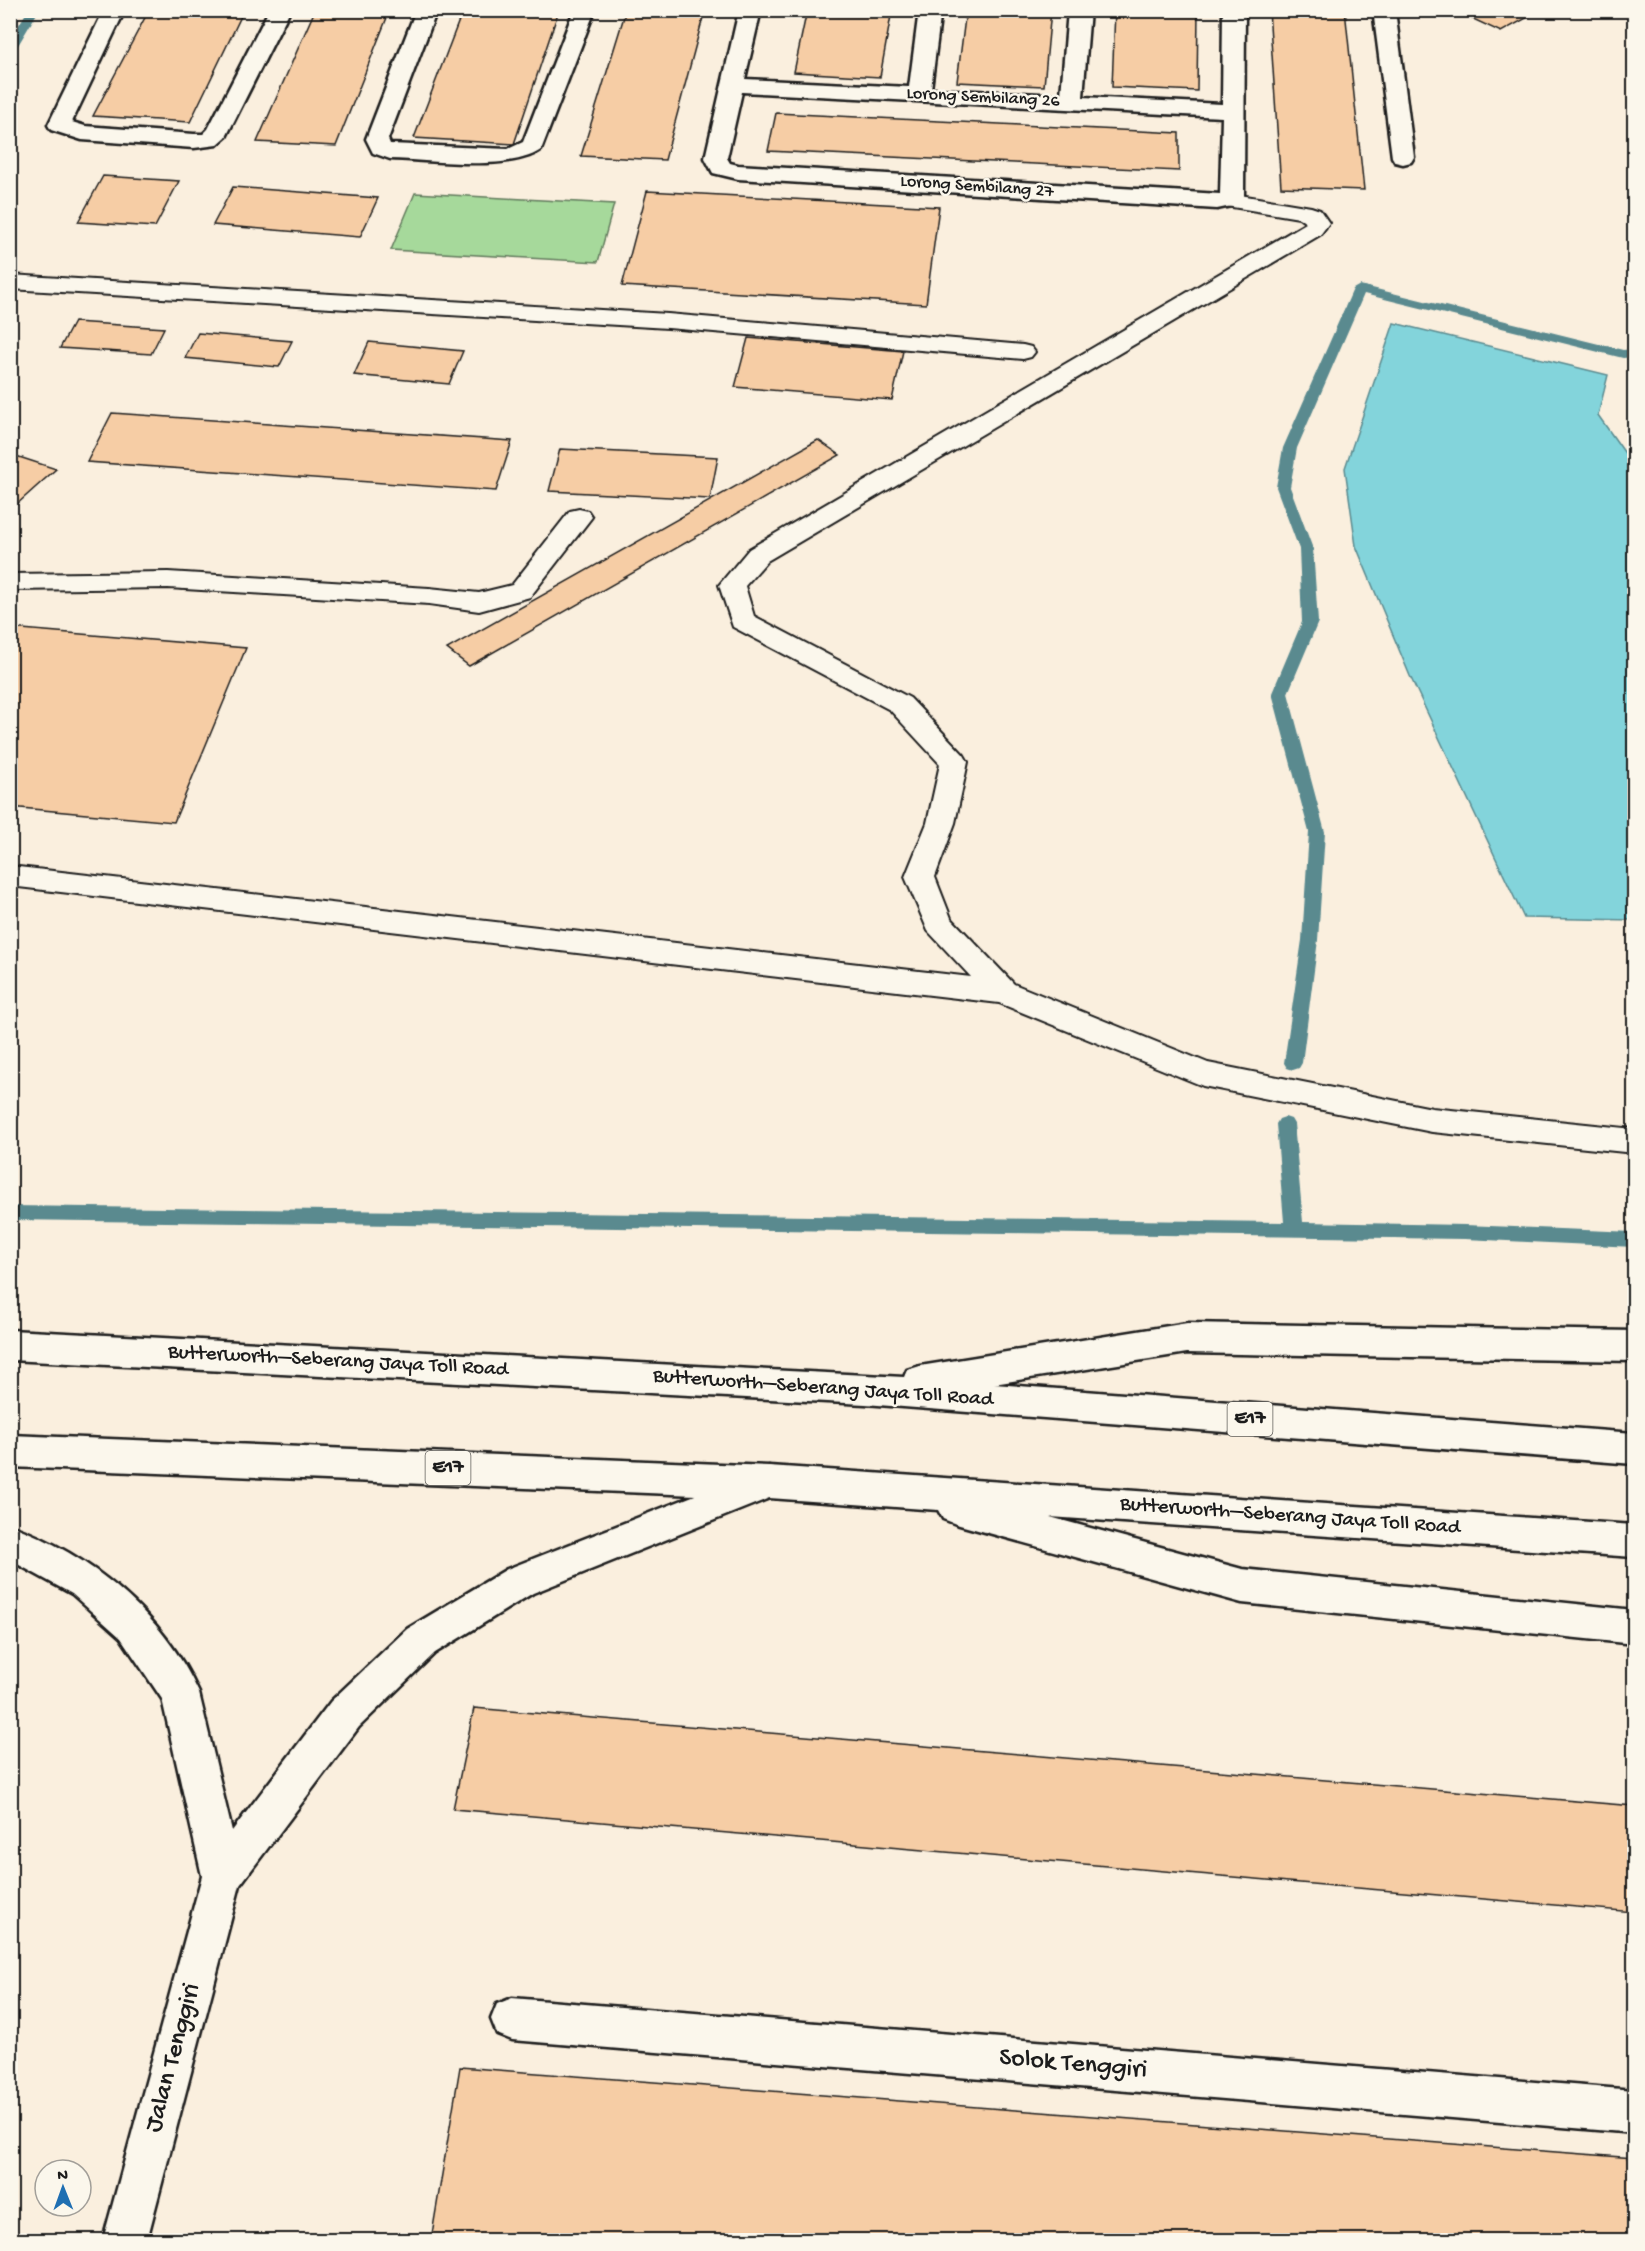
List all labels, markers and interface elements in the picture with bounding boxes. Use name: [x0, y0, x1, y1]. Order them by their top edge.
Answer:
street label: Lorong Sembilang 26: [906, 83, 1061, 113]
street label: Lorong Sembilang 27: [900, 171, 1055, 203]
street label: Butterworth–Seberang Jaya Toll Road: [166, 1341, 510, 1383]
street label: Butterworth–Seberang Jaya Toll Road: [651, 1365, 995, 1413]
road number: E17: [1228, 1402, 1272, 1436]
road number: E17: [426, 1451, 470, 1485]
street label: Butterworth–Seberang Jaya Toll Road: [1118, 1493, 1462, 1541]
street label: Jalan Tenggiri: [139, 1980, 209, 2136]
street label: Solok Tenggiri: [998, 2043, 1148, 2087]
north arrow: [33, 2158, 93, 2218]
text: N: [57, 2167, 69, 2186]

